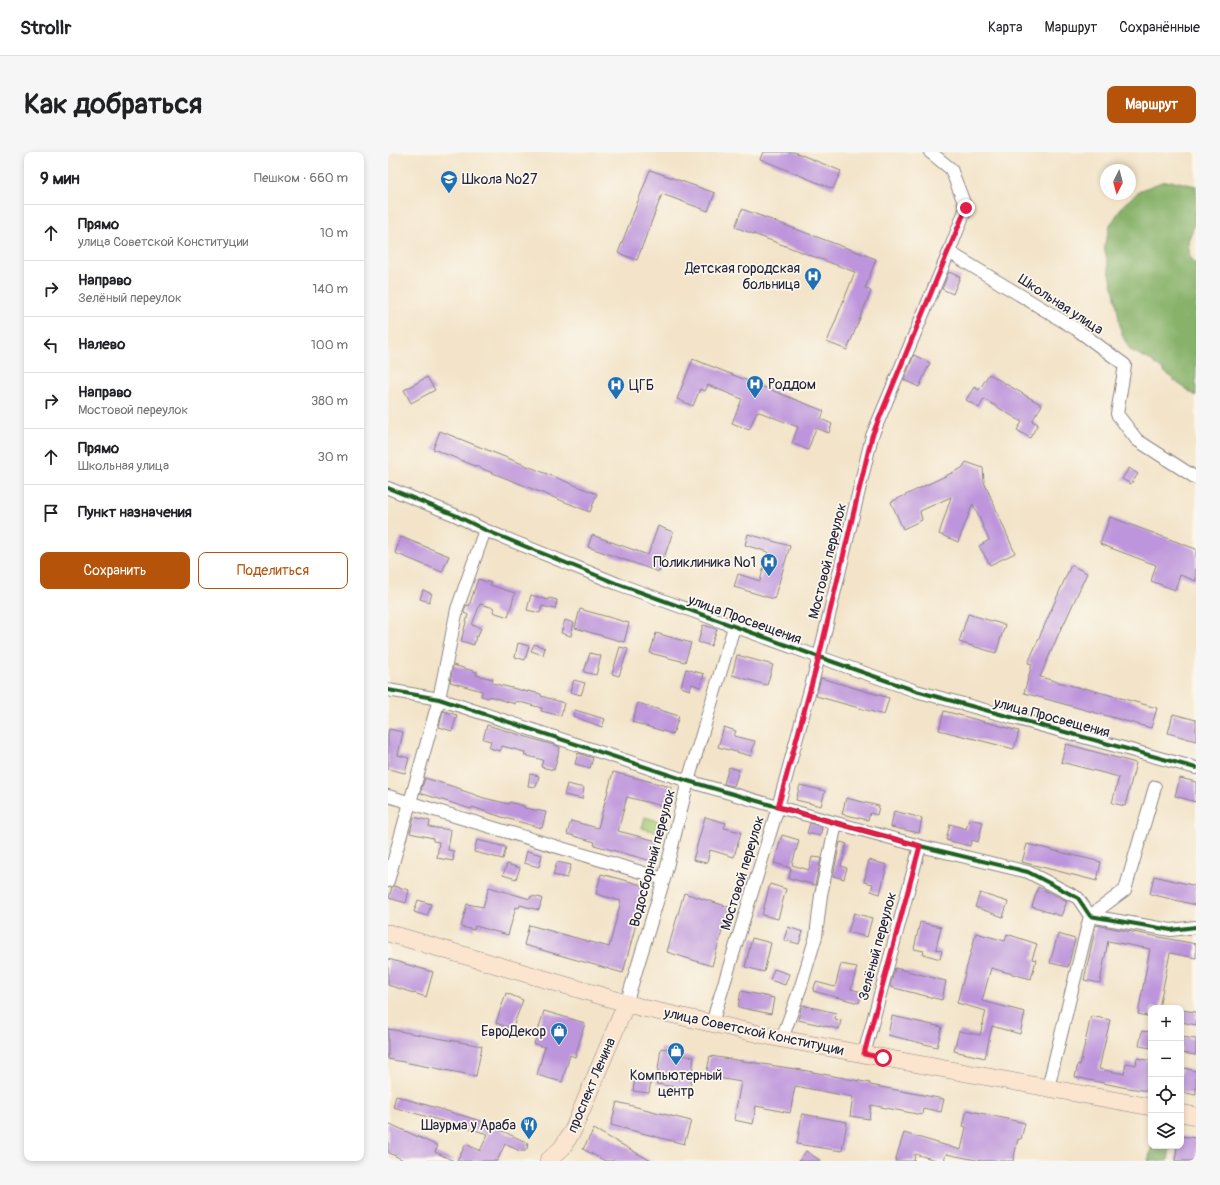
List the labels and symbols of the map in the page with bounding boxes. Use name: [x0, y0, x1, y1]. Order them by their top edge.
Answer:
north arrow: [1100, 164, 1136, 200]
school or university icon: Школа №27: [439, 169, 459, 194]
place label: Школа №27: [462, 171, 538, 188]
route end: [957, 199, 975, 217]
place label: Детская городская больница: [684, 260, 800, 293]
hospital icon: Детская городская больница: [803, 266, 823, 291]
street label: Школьная улица: [1015, 271, 1106, 338]
hospital icon: Роддом: [745, 374, 765, 399]
hospital icon: ЦГБ: [606, 375, 626, 400]
place label: Роддом: [768, 376, 816, 393]
place label: ЦГБ: [629, 377, 654, 394]
street label: Мостовой переулок: [805, 501, 850, 621]
hospital icon: Поликлиника №1: [759, 552, 779, 577]
place label: Поликлиника №1: [653, 554, 756, 571]
street label: улица Просвещения: [685, 591, 804, 648]
street label: улица Просвещения: [991, 694, 1112, 741]
street label: Водосборный переулок: [626, 787, 679, 929]
street label: Мостовой переулок: [717, 814, 768, 932]
street label: Зелёный переулок: [855, 890, 900, 1002]
street label: улица Советской Конституции: [661, 1004, 845, 1059]
shop icon: ЕвроДекор: [549, 1021, 569, 1046]
place label: ЕвроДекор: [481, 1023, 546, 1040]
street label: проспект Ленина: [564, 1035, 619, 1135]
shop icon: Компьютерный центр: [666, 1041, 686, 1066]
route start: [874, 1049, 892, 1067]
place label: Компьютерный центр: [630, 1067, 722, 1100]
restaurant icon: Шаурма у Араба: [519, 1115, 539, 1140]
place label: Шаурма у Араба: [421, 1117, 516, 1134]

